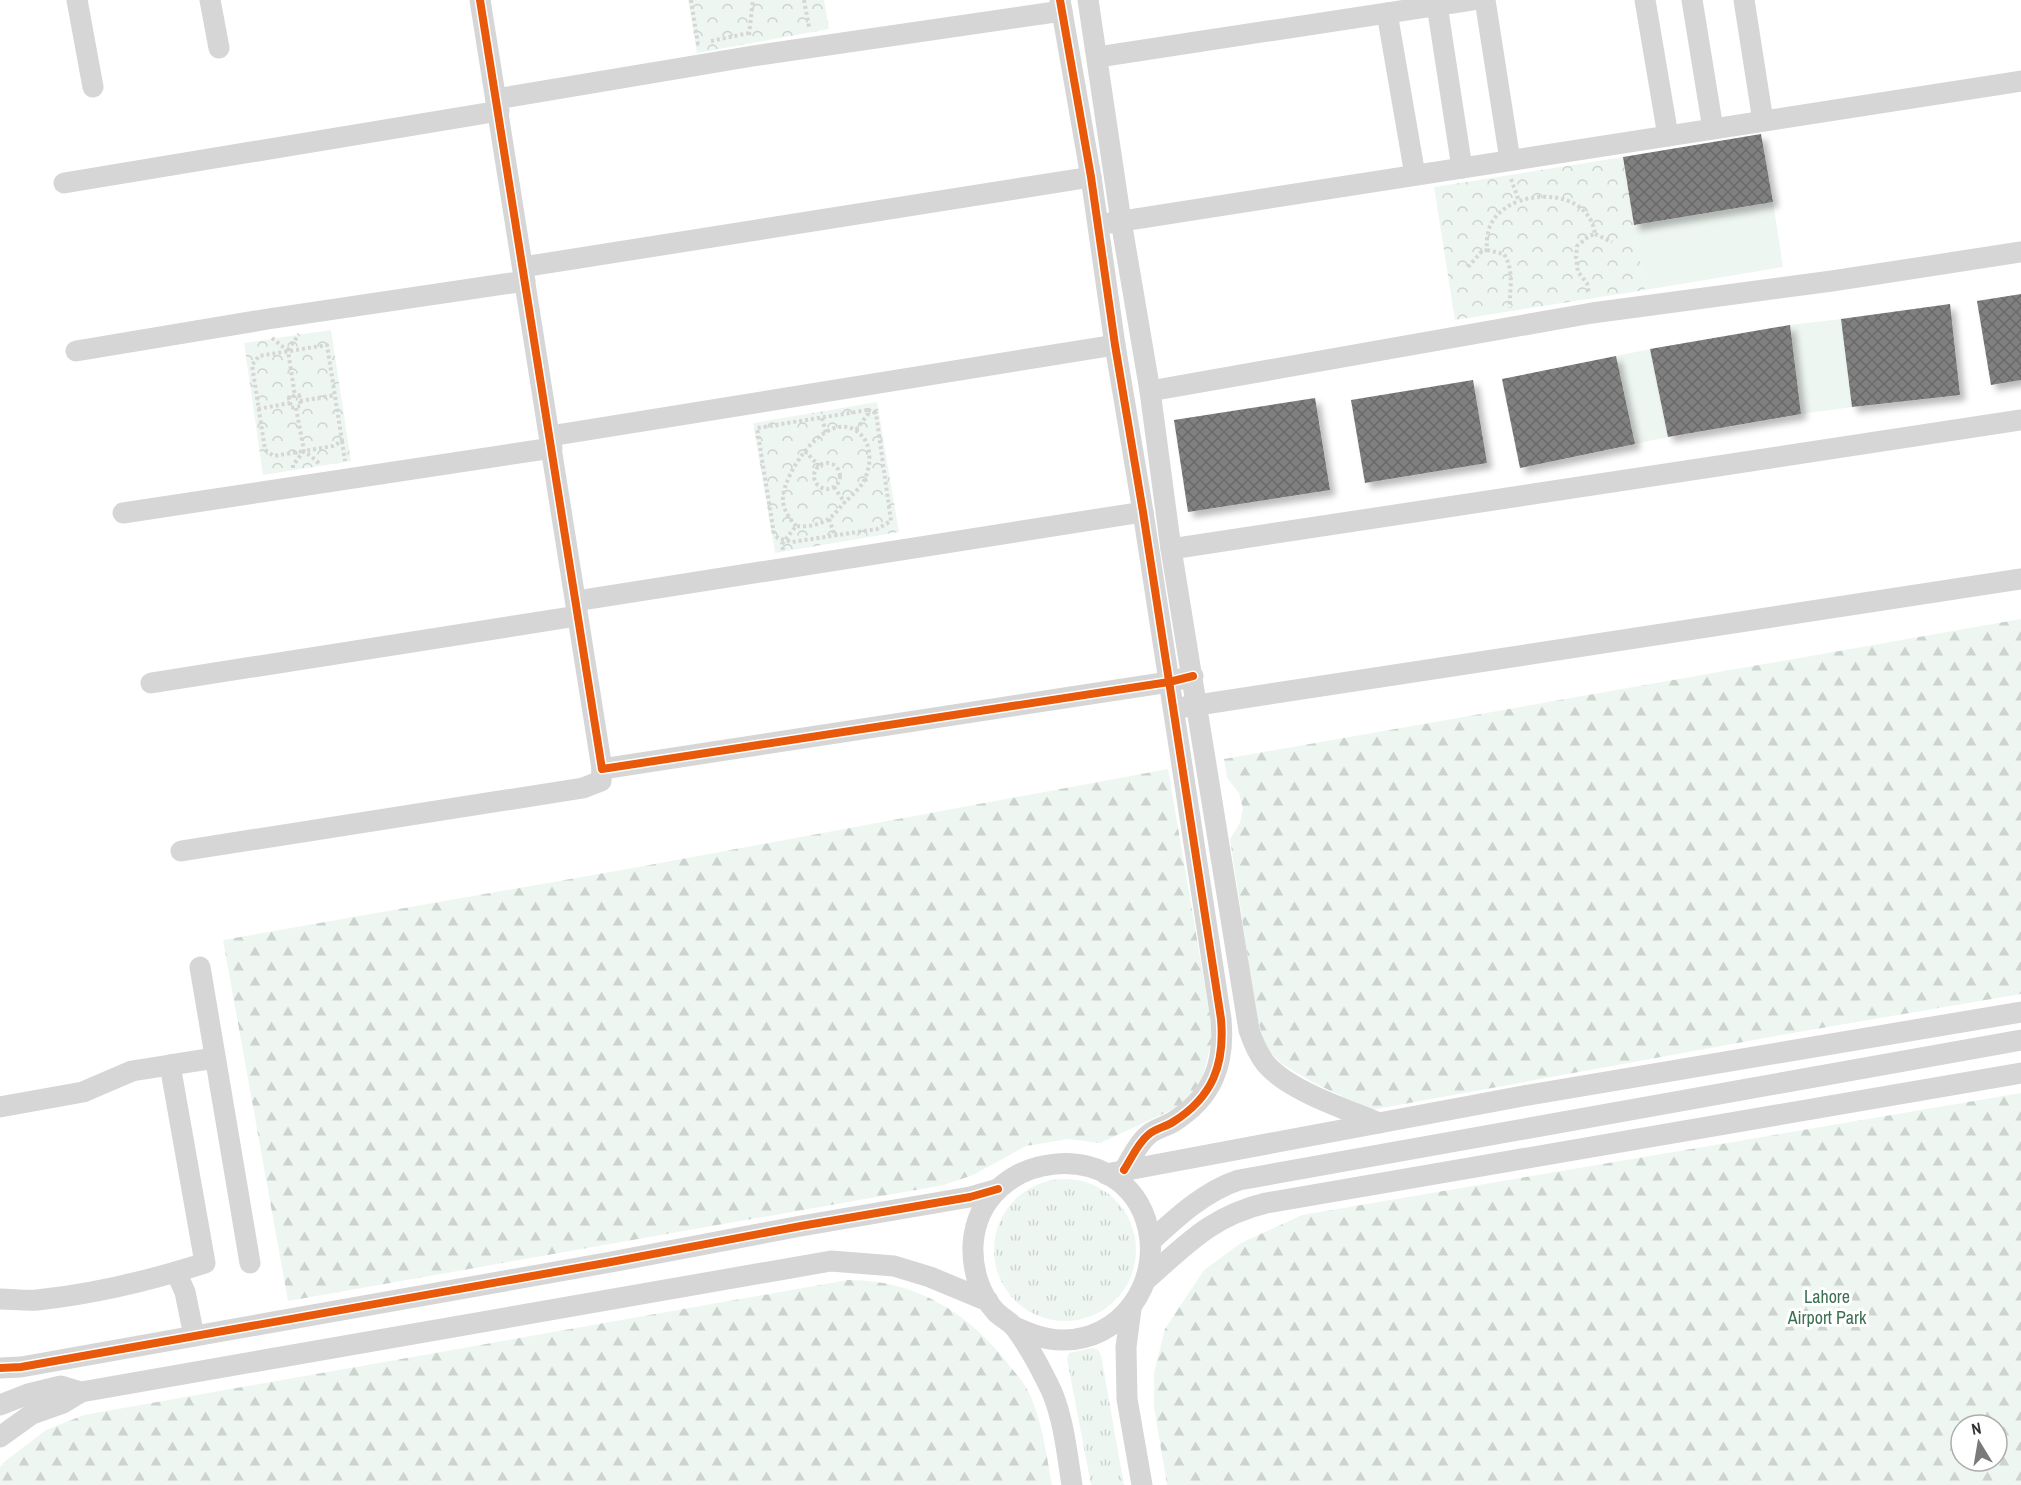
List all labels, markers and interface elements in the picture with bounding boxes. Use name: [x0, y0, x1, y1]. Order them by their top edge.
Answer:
park label: Lahore Airport Park: [1787, 1284, 1867, 1330]
north arrow: [1949, 1413, 2009, 1473]
text: N: [1969, 1417, 1983, 1440]

